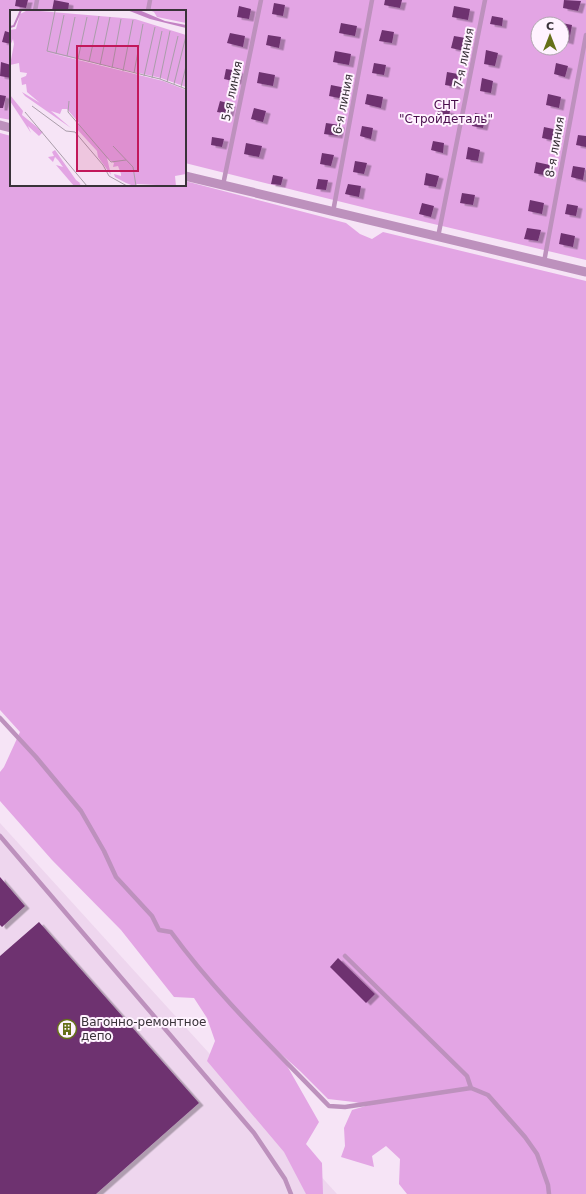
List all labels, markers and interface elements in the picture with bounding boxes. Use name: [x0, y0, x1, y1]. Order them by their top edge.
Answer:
inset map: [10, 10, 186, 186]
north arrow: [530, 16, 570, 56]
text: С: [546, 20, 554, 33]
street label: 7-я линия: [451, 27, 477, 89]
street label: 5-я линия: [219, 60, 245, 122]
street label: 6-я линия: [330, 73, 356, 135]
park label: СНТ "Стройдеталь": [399, 98, 493, 126]
street label: 8-я линия: [543, 116, 567, 178]
place label: Вагонно-ремонтное депо: [81, 1015, 206, 1043]
building icon: Вагонно-ремонтное депо: [56, 1018, 78, 1040]

